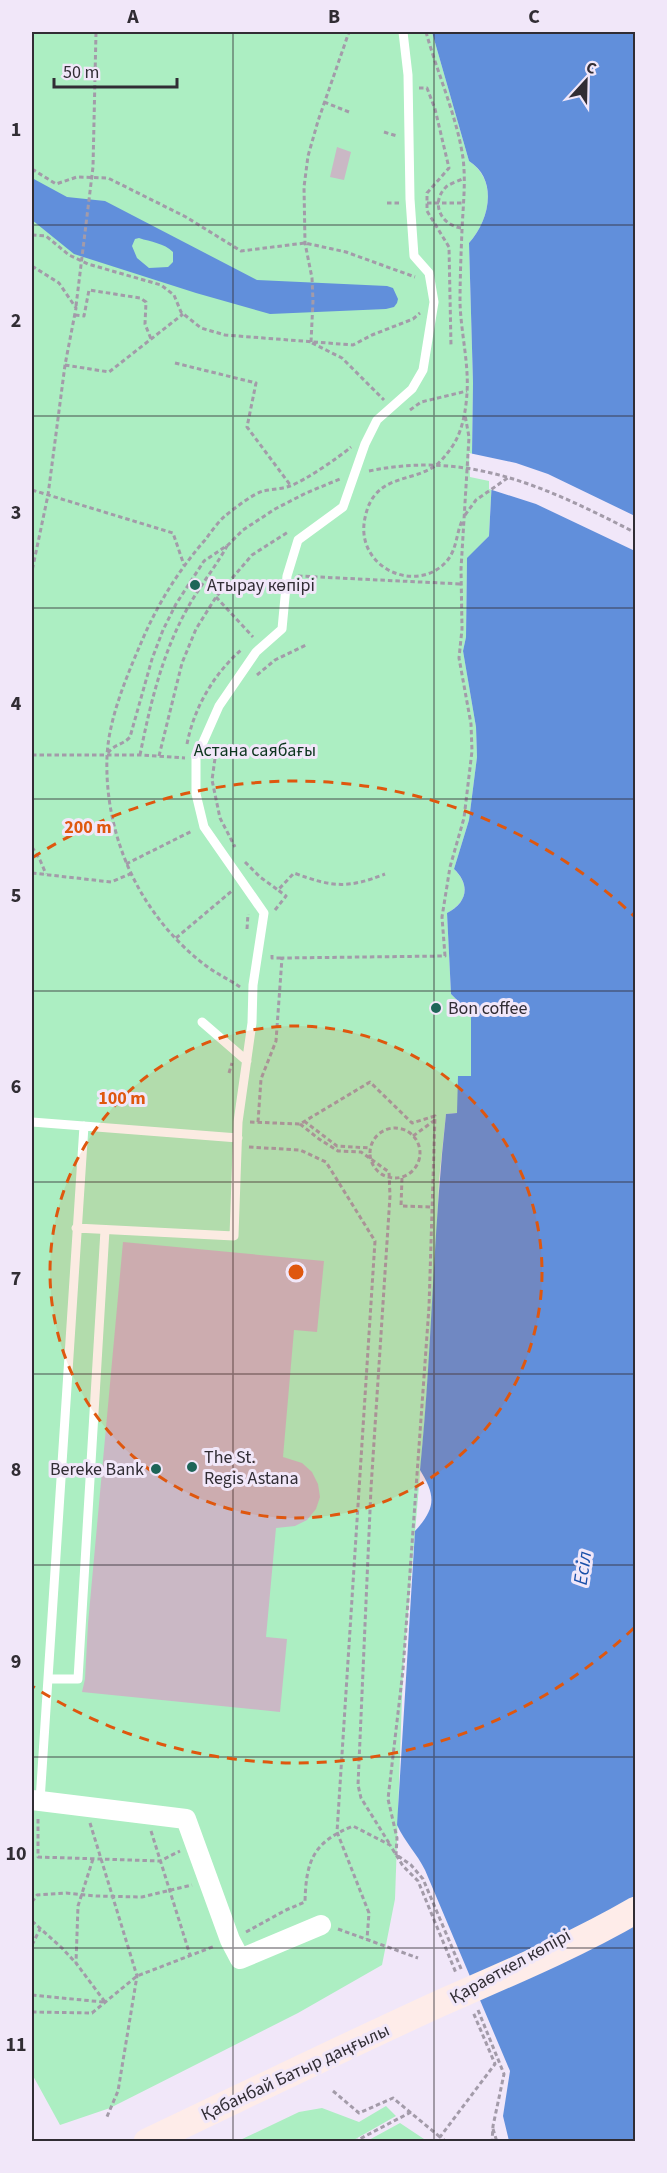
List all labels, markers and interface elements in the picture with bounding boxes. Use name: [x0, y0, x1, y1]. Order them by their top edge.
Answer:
text: A: [126, 3, 139, 31]
text: B: [328, 3, 340, 31]
text: C: [528, 3, 540, 31]
scale bar: [54, 51, 177, 89]
north arrow: [556, 51, 616, 111]
text: С: [583, 56, 600, 80]
text: 50 m: [63, 60, 99, 85]
text: 1: [11, 116, 21, 144]
text: 2: [11, 307, 21, 335]
text: 3: [11, 499, 21, 527]
place label: Атырау көпірі: [207, 573, 315, 598]
marker: Атырау көпірі: [188, 578, 202, 592]
text: 4: [11, 690, 22, 718]
park label: Астана саябағы: [194, 738, 316, 763]
text: 200 m: [64, 815, 112, 840]
text: 5: [11, 882, 21, 910]
place label: Bon coffee: [448, 996, 527, 1021]
marker: Bon coffee: [429, 1001, 443, 1015]
text: 6: [11, 1073, 21, 1101]
text: 100 m: [98, 1086, 146, 1111]
centre of rings: [286, 1262, 306, 1282]
text: 7: [11, 1265, 21, 1293]
place label: The St. Regis Astana: [204, 1445, 299, 1491]
text: 8: [11, 1456, 21, 1484]
place label: Bereke Bank: [50, 1457, 144, 1482]
marker: The St. Regis Astana: [185, 1460, 199, 1474]
marker: Bereke Bank: [149, 1462, 163, 1476]
water label: Есіл: [567, 1549, 599, 1587]
text: 9: [11, 1648, 21, 1676]
text: 10: [5, 1840, 27, 1868]
street label: Қараөткел көпірі: [445, 1923, 575, 2010]
street label: Қабанбай Батыр даңғылы: [197, 2018, 394, 2127]
text: 11: [5, 2031, 27, 2059]

